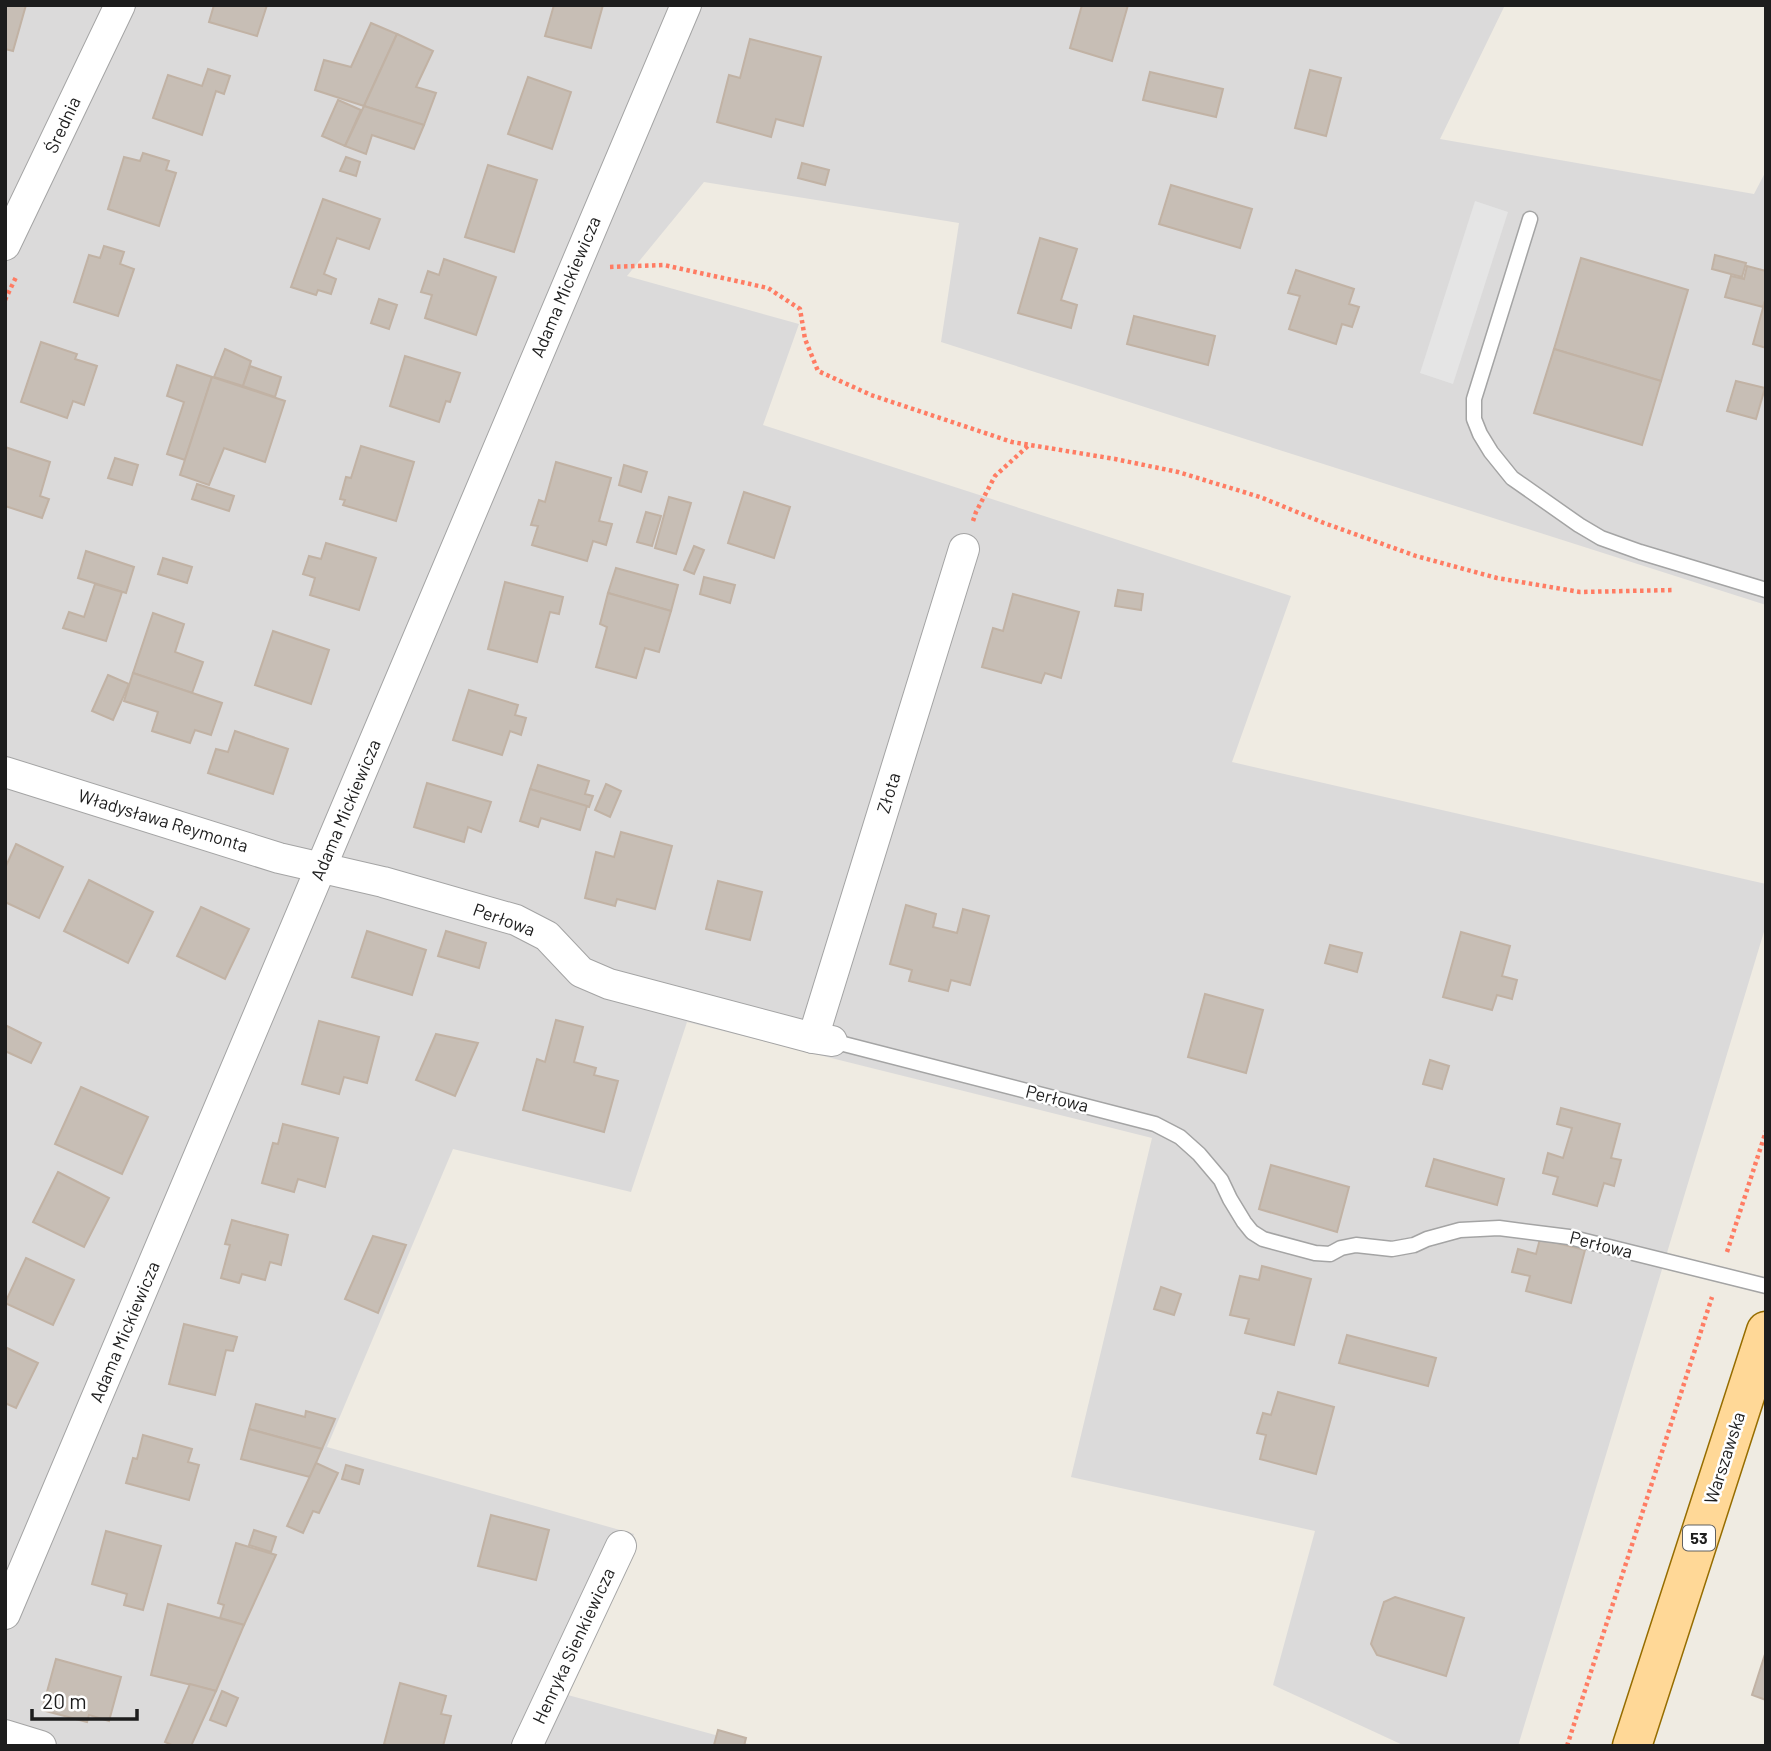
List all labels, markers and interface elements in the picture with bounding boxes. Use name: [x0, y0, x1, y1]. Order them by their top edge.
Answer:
street label: Średnia: [39, 93, 85, 156]
street label: Adama Mickiewicza: [525, 213, 605, 361]
street label: Adama Mickiewicza: [305, 736, 385, 884]
street label: Złota: [871, 770, 905, 816]
street label: Władysława Reymonta: [76, 784, 251, 856]
street label: Perłowa: [470, 898, 538, 940]
street label: Perłowa: [1024, 1080, 1091, 1116]
street label: Perłowa: [1568, 1226, 1635, 1262]
street label: Adama Mickiewicza: [84, 1258, 164, 1406]
street label: Warszawska: [1699, 1409, 1749, 1507]
road number: 53: [1683, 1526, 1715, 1550]
street label: Henryka Sienkiewicza: [527, 1564, 619, 1727]
scale bar: [32, 1678, 136, 1722]
text: 20 m: [42, 1688, 87, 1713]

